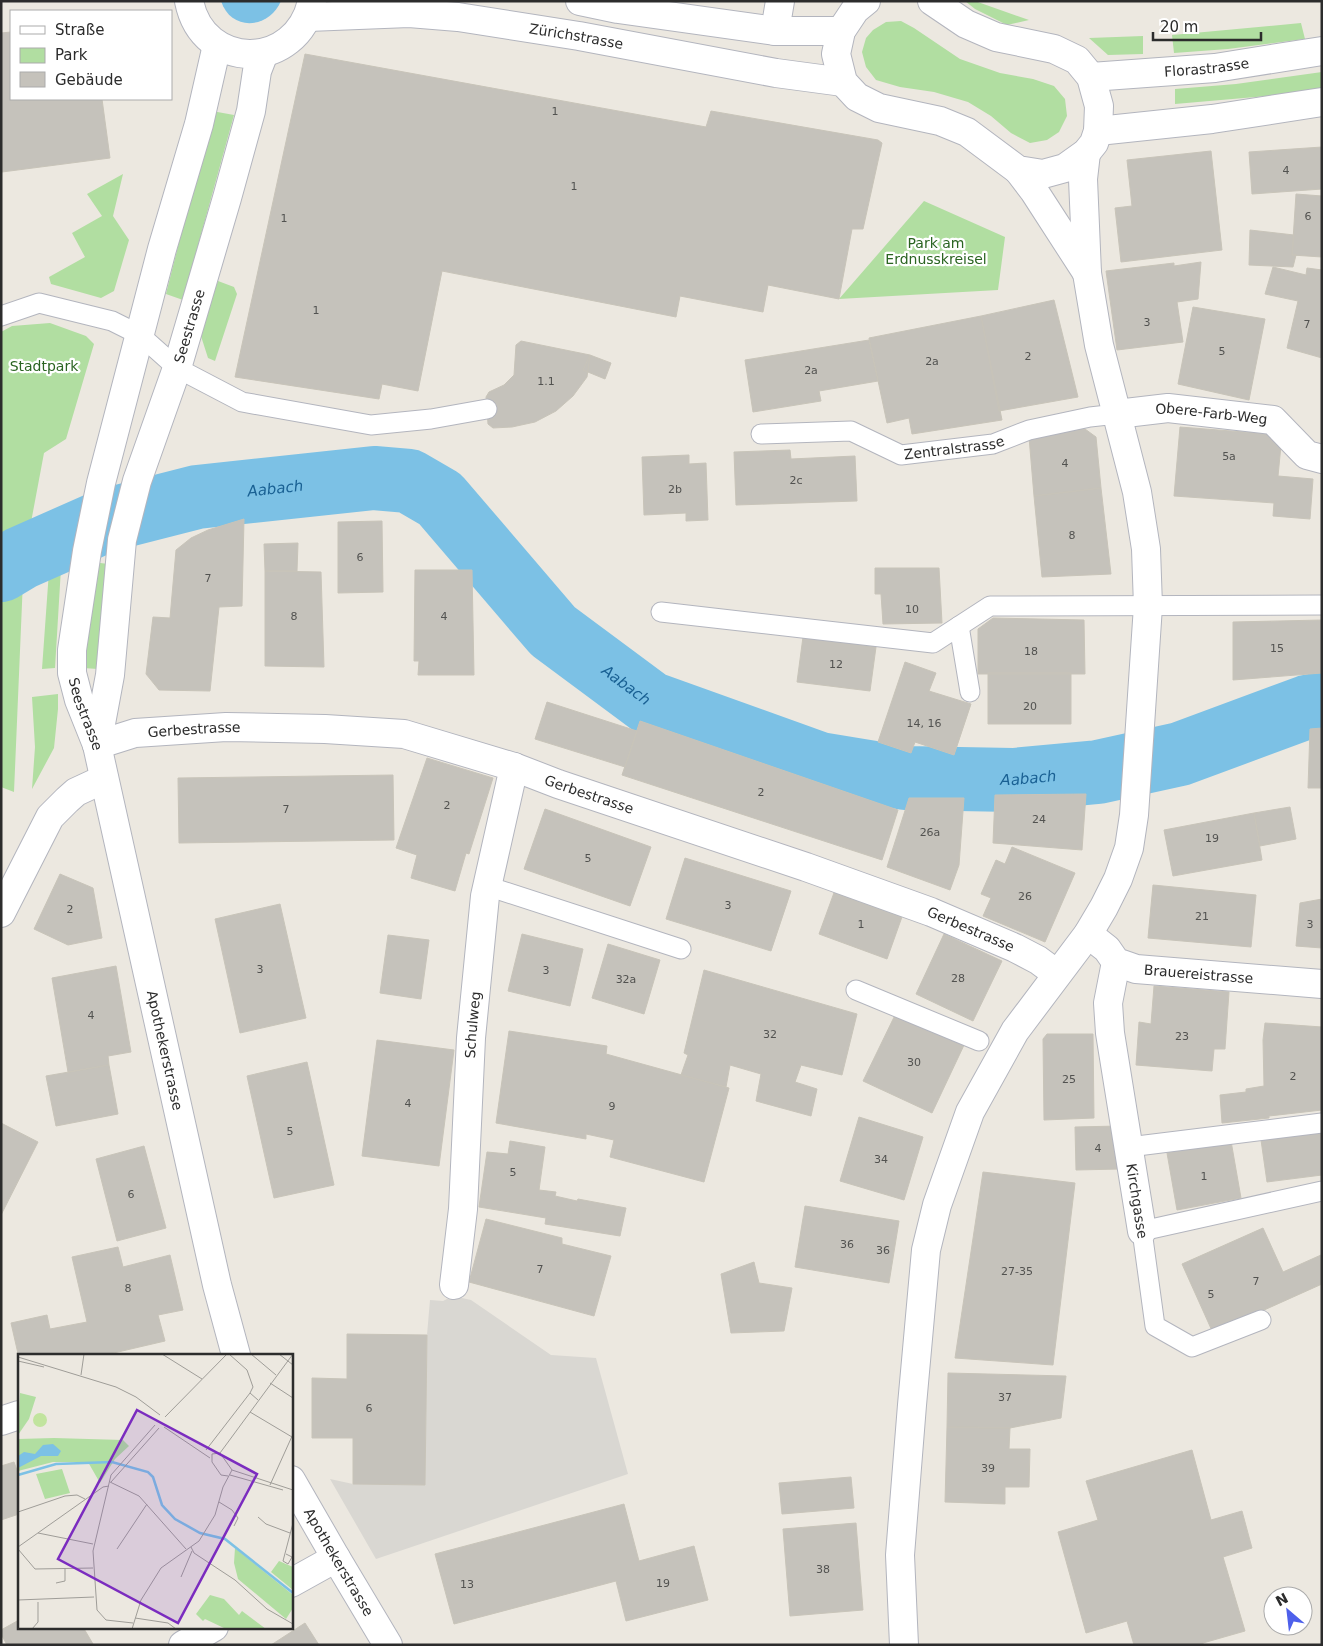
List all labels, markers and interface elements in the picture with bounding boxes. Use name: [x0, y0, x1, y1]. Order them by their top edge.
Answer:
legend: [10, 10, 172, 100]
scale bar: [1153, 10, 1260, 42]
text: 20 m: [1160, 18, 1198, 36]
street label: Zürichstrasse: [528, 20, 625, 52]
text: Straße: [55, 21, 104, 39]
text: Park: [55, 46, 88, 64]
street label: Florastrasse: [1164, 55, 1250, 80]
text: Gebäude: [55, 71, 123, 89]
house number: 1: [552, 105, 559, 118]
house number: 4: [1283, 164, 1290, 177]
house number: 1: [571, 180, 578, 193]
house number: 6: [1305, 210, 1312, 223]
house number: 1: [281, 212, 288, 225]
park label: Park am Erdnusskreisel: [885, 235, 987, 267]
street label: Seestrasse: [171, 287, 208, 365]
house number: 1: [313, 304, 320, 317]
house number: 3: [1144, 316, 1151, 329]
house number: 7: [1304, 318, 1311, 331]
house number: 5: [1219, 345, 1226, 358]
house number: 2: [1025, 350, 1032, 363]
house number: 2a: [925, 355, 939, 368]
park label: Stadtpark: [10, 358, 79, 374]
house number: 2a: [804, 364, 818, 377]
house number: 1.1: [537, 375, 555, 388]
street label: Obere-Farb-Weg: [1154, 400, 1268, 427]
street label: Zentralstrasse: [903, 432, 1007, 463]
house number: 5a: [1222, 450, 1236, 463]
house number: 4: [1062, 457, 1069, 470]
house number: 2c: [789, 474, 803, 487]
water label: Aabach: [246, 477, 304, 501]
house number: 2b: [668, 483, 682, 496]
house number: 8: [1069, 529, 1076, 542]
house number: 6: [357, 551, 364, 564]
house number: 7: [205, 572, 212, 585]
house number: 10: [905, 603, 919, 616]
house number: 8: [291, 610, 298, 623]
house number: 4: [441, 610, 448, 623]
house number: 15: [1270, 642, 1284, 655]
house number: 18: [1024, 645, 1038, 658]
house number: 12: [829, 658, 843, 671]
water label: Aabach: [597, 661, 654, 709]
street label: Seestrasse: [66, 676, 106, 752]
house number: 20: [1023, 700, 1037, 713]
house number: 14, 16: [907, 717, 942, 730]
street label: Gerbestrasse: [147, 719, 241, 740]
water label: Aabach: [999, 767, 1057, 789]
street label: Gerbestrasse: [542, 772, 636, 817]
house number: 2: [758, 786, 765, 799]
house number: 2: [444, 799, 451, 812]
house number: 7: [283, 803, 290, 816]
house number: 24: [1032, 813, 1046, 826]
house number: 26a: [920, 826, 940, 839]
house number: 19: [1205, 832, 1219, 845]
house number: 5: [585, 852, 592, 865]
house number: 26: [1018, 890, 1032, 903]
house number: 3: [725, 899, 732, 912]
house number: 2: [67, 903, 74, 916]
street label: Gerbestrasse: [925, 903, 1017, 955]
house number: 21: [1195, 910, 1209, 923]
house number: 1: [858, 918, 865, 931]
house number: 3: [1307, 918, 1314, 931]
street label: Brauereistrasse: [1143, 962, 1254, 986]
house number: 3: [257, 963, 264, 976]
house number: 3: [543, 964, 550, 977]
house number: 28: [951, 972, 965, 985]
house number: 32a: [616, 973, 636, 986]
street label: Apothekerstrasse: [144, 989, 186, 1112]
street label: Schulweg: [462, 991, 484, 1059]
house number: 4: [88, 1009, 95, 1022]
house number: 32: [763, 1028, 777, 1041]
house number: 23: [1175, 1030, 1189, 1043]
house number: 30: [907, 1056, 921, 1069]
house number: 2: [1290, 1070, 1297, 1083]
house number: 25: [1062, 1073, 1076, 1086]
house number: 4: [405, 1097, 412, 1110]
house number: 9: [609, 1100, 616, 1113]
house number: 5: [287, 1125, 294, 1138]
house number: 4: [1095, 1142, 1102, 1155]
house number: 34: [874, 1153, 888, 1166]
street label: Kirchgasse: [1123, 1162, 1151, 1240]
house number: 5: [510, 1166, 517, 1179]
house number: 1: [1201, 1170, 1208, 1183]
house number: 6: [128, 1188, 135, 1201]
house number: 36: [840, 1238, 854, 1251]
house number: 36: [876, 1244, 890, 1257]
house number: 7: [537, 1263, 544, 1276]
house number: 27-35: [1001, 1265, 1033, 1278]
house number: 7: [1253, 1275, 1260, 1288]
house number: 8: [125, 1282, 132, 1295]
house number: 5: [1208, 1288, 1215, 1301]
inset map: [18, 1354, 292, 1628]
house number: 37: [998, 1391, 1012, 1404]
house number: 6: [366, 1402, 373, 1415]
house number: 39: [981, 1462, 995, 1475]
street label: Apothekerstrasse: [301, 1505, 377, 1619]
house number: 38: [816, 1563, 830, 1576]
house number: 19: [656, 1577, 670, 1590]
house number: 13: [460, 1578, 474, 1591]
north arrow: [1263, 1586, 1313, 1636]
text: N: [1273, 1590, 1291, 1609]

